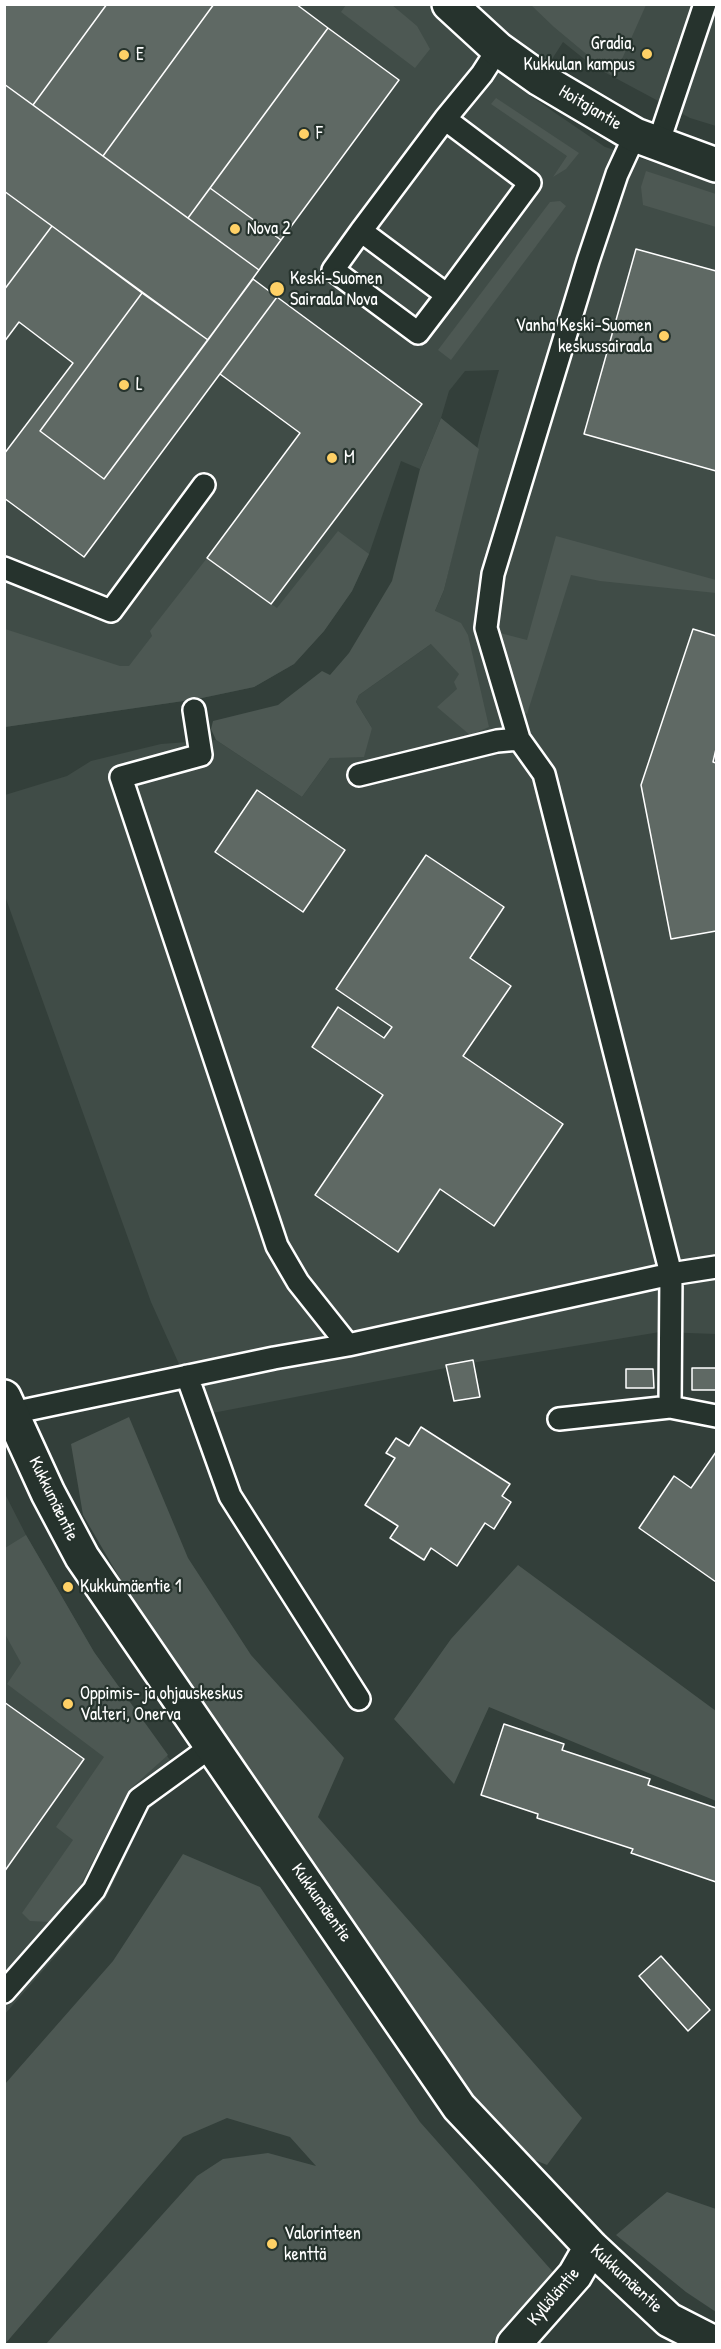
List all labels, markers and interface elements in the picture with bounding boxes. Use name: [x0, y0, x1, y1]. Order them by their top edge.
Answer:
place label: Gradia, Kukkulan kampus: [524, 33, 635, 76]
place label: E: [136, 44, 144, 66]
marker: Gradia, Kukkulan kampus: [640, 47, 654, 61]
marker: E: [117, 48, 131, 62]
street label: Hoitajantie: [555, 81, 625, 135]
place label: F: [316, 123, 323, 145]
marker: F: [297, 127, 311, 141]
place label: Nova 2: [247, 218, 291, 240]
marker: Nova 2: [228, 222, 242, 236]
place label: Keski-Suomen Sairaala Nova: [290, 268, 383, 310]
marker: Keski-Suomen Sairaala Nova: [268, 280, 286, 298]
place label: Vanha Keski-Suomen keskussairaala: [515, 315, 652, 358]
marker: Vanha Keski-Suomen keskussairaala: [657, 329, 671, 343]
place label: L: [136, 374, 143, 396]
marker: L: [117, 378, 131, 392]
place label: M: [344, 447, 355, 469]
marker: M: [325, 451, 339, 465]
street label: Kukkumäentie: [23, 1453, 83, 1545]
place label: Kukkumäentie 1: [80, 1576, 181, 1598]
marker: Kukkumäentie 1: [61, 1580, 75, 1594]
place label: Oppimis- ja ohjauskeskus Valteri, Onerva: [80, 1683, 243, 1726]
marker: Oppimis- ja ohjauskeskus Valteri, Onerva: [61, 1697, 75, 1711]
street label: Kukkumäentie: [286, 1860, 356, 1946]
place label: Valorinteen kenttä: [284, 2223, 361, 2266]
marker: Valorinteen kenttä: [265, 2237, 279, 2251]
street label: Kukkumäentie: [585, 2240, 667, 2318]
street label: Kyllöläntie: [523, 2263, 585, 2331]

